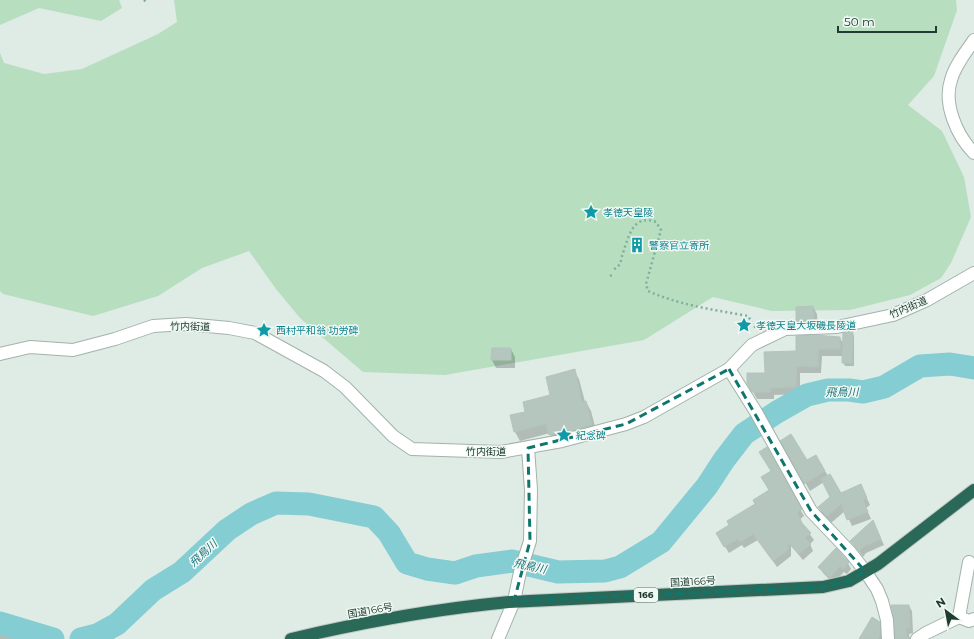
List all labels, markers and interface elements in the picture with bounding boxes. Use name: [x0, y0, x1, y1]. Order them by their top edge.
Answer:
scale bar: [838, 8, 936, 34]
text: 50 m: [844, 14, 875, 29]
place icon: 孝徳天皇陵: [582, 203, 600, 221]
place label: 孝徳天皇陵: [603, 206, 653, 219]
building icon: 警察官立寄所: [628, 236, 646, 254]
place label: 警察官立寄所: [649, 239, 709, 252]
street label: 竹内街道: [887, 294, 929, 321]
place icon: 孝徳天皇大坂磯長陵道: [735, 316, 753, 334]
place label: 孝徳天皇大坂磯長陵道: [756, 319, 856, 332]
street label: 竹内街道: [170, 320, 210, 333]
place icon: 西村平和翁 功労碑: [255, 321, 273, 339]
place label: 西村平和翁 功労碑: [276, 324, 359, 337]
water label: 飛鳥川: [825, 385, 860, 399]
place icon: 紀念碑: [555, 426, 573, 444]
place label: 紀念碑: [576, 429, 606, 442]
street label: 竹内街道: [466, 445, 506, 458]
water label: 飛鳥川: [186, 536, 221, 569]
water label: 飛鳥川: [512, 556, 549, 576]
street label: 国道166号: [670, 574, 716, 589]
road number: 166: [634, 588, 658, 602]
north arrow: [926, 591, 966, 631]
text: N: [933, 594, 948, 611]
street label: 国道166号: [346, 600, 394, 621]

